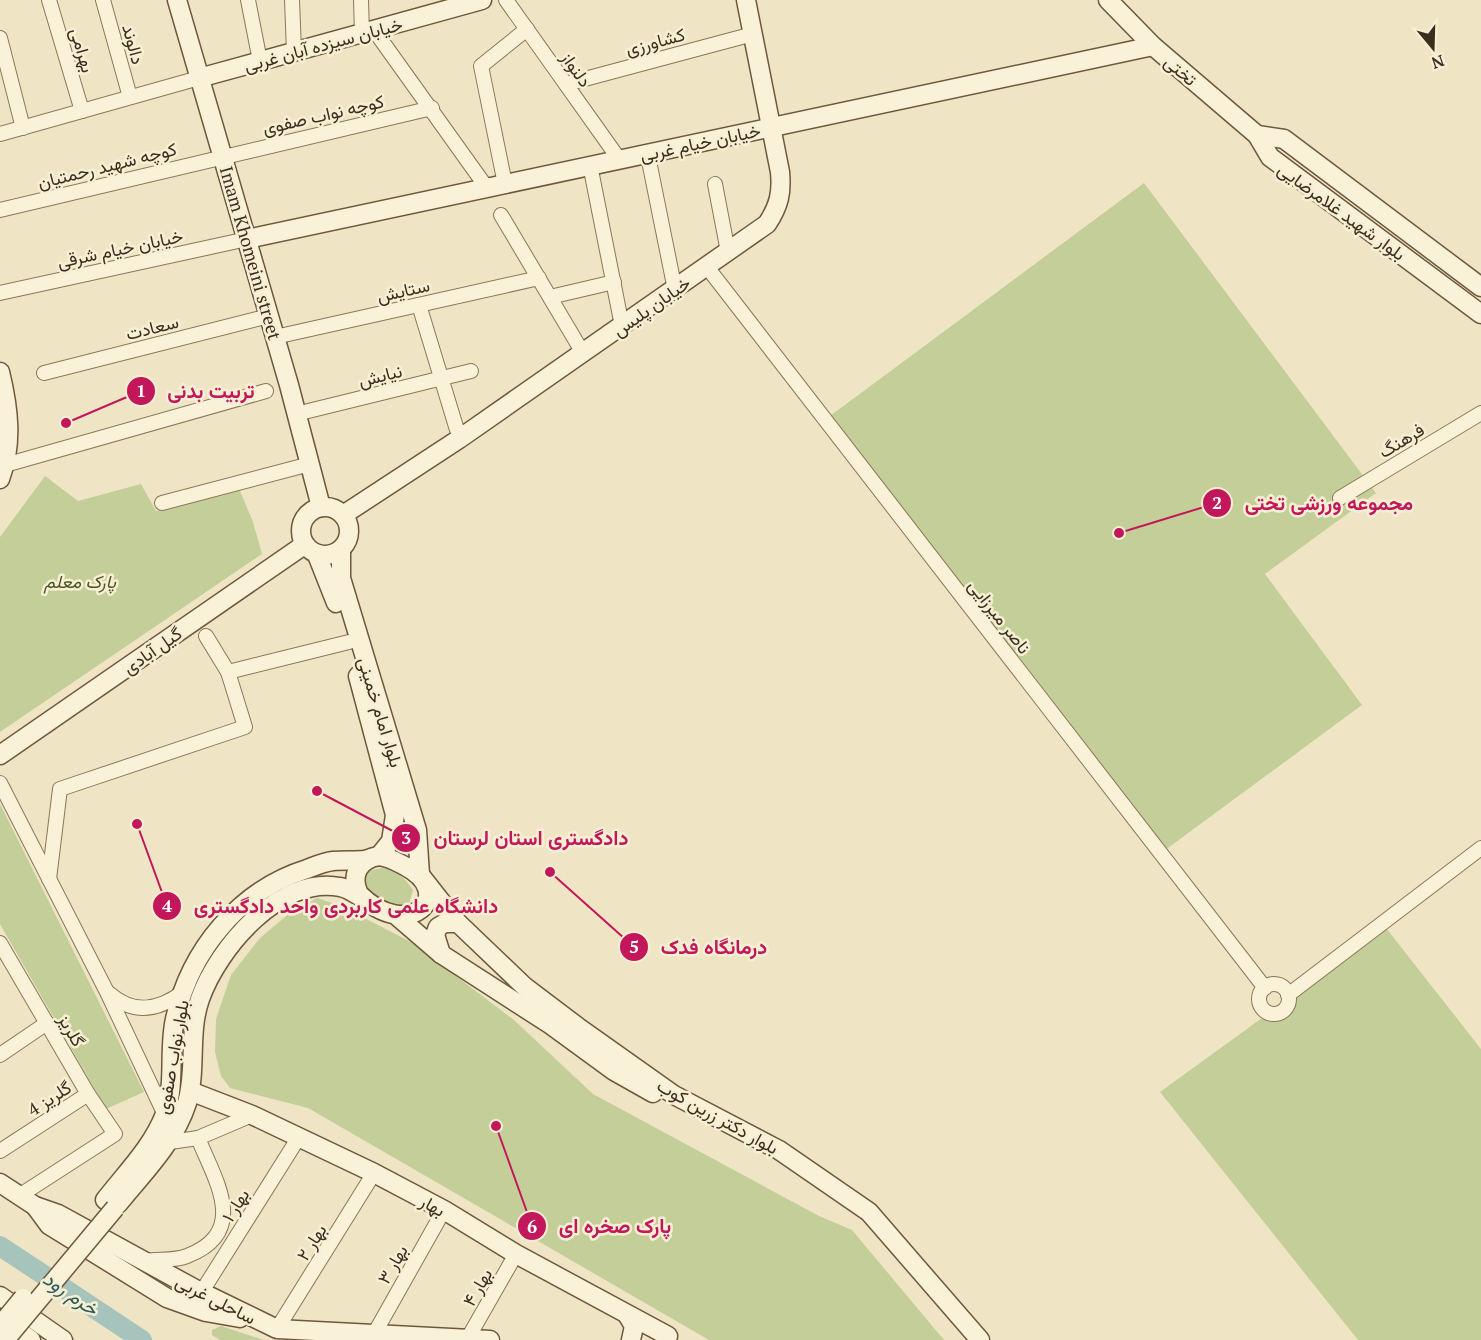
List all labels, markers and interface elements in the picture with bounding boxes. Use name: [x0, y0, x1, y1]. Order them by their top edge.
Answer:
street label: خیابان سیزده آبان غربی: [241, 11, 405, 77]
north arrow: [1403, 18, 1463, 78]
street label: دالوند: [117, 21, 151, 67]
street label: کشاورزی: [623, 22, 687, 60]
street label: بهرامی: [65, 25, 101, 75]
street label: دلنواز: [556, 46, 598, 92]
street label: تختی: [1160, 49, 1202, 91]
text: N: [1429, 50, 1447, 75]
street label: کوچه نواب صفوی: [260, 88, 386, 141]
street label: خیابان خیام غربی: [637, 117, 763, 167]
street label: کوچه شهید رحمتیان: [35, 136, 179, 195]
street label: بلوار شهید غلامرضایی: [1273, 157, 1411, 265]
street label: Imam Khomeini street: [215, 163, 287, 343]
street label: خیابان خیام شرقی: [55, 223, 185, 274]
street label: خیابان پلیس: [607, 270, 695, 342]
street label: ستایش: [374, 272, 432, 308]
street label: سعادت: [123, 309, 181, 345]
street label: نیایش: [356, 358, 404, 392]
callout: تربیت بدنی: [126, 372, 267, 410]
text: تربیت بدنی: [167, 377, 255, 404]
text: 1: [136, 378, 146, 402]
street label: فرهنگ: [1374, 417, 1428, 463]
callout: مجموعه ورزشی تختی: [1202, 484, 1425, 522]
text: مجموعه ورزشی تختی: [1245, 489, 1413, 516]
text: 2: [1212, 490, 1222, 514]
park label: پارک معلم: [43, 569, 116, 594]
street label: ناصر میرزایی: [963, 574, 1037, 658]
street label: گیل آبادی: [118, 621, 186, 679]
street label: بلوار امام خمینی: [352, 654, 409, 770]
callout: دادگستری استان لرستان: [391, 819, 640, 857]
text: دادگستری استان لرستان: [434, 824, 628, 851]
text: 3: [401, 825, 411, 849]
callout: دانشگاه علمی کاربردی واحد دادگستری: [152, 887, 510, 925]
text: دانشگاه علمی کاربردی واحد دادگستری: [194, 892, 498, 919]
text: 4: [162, 893, 173, 917]
callout: درمانگاه فدک: [619, 928, 779, 966]
text: درمانگاه فدک: [661, 933, 767, 960]
text: 5: [629, 934, 639, 958]
street label: بلوار نواب صفوی: [150, 998, 194, 1116]
street label: گلریز: [53, 1008, 91, 1051]
street label: بلوار دکتر زرین کوب: [653, 1073, 783, 1159]
street label: گلریز 4: [22, 1075, 76, 1121]
street label: بهار ۱: [216, 1184, 254, 1226]
street label: بهار: [415, 1188, 450, 1222]
callout: پارک صخره ای: [517, 1207, 683, 1245]
text: پارک صخره ای: [559, 1212, 671, 1240]
text: 6: [527, 1214, 537, 1238]
street label: بهار ۲: [291, 1219, 331, 1265]
street label: بهار ۳: [371, 1240, 413, 1288]
street label: بهار ۴: [457, 1264, 497, 1310]
water label: خرم رود: [37, 1265, 104, 1323]
street label: ساحلی غربی: [172, 1268, 260, 1330]

